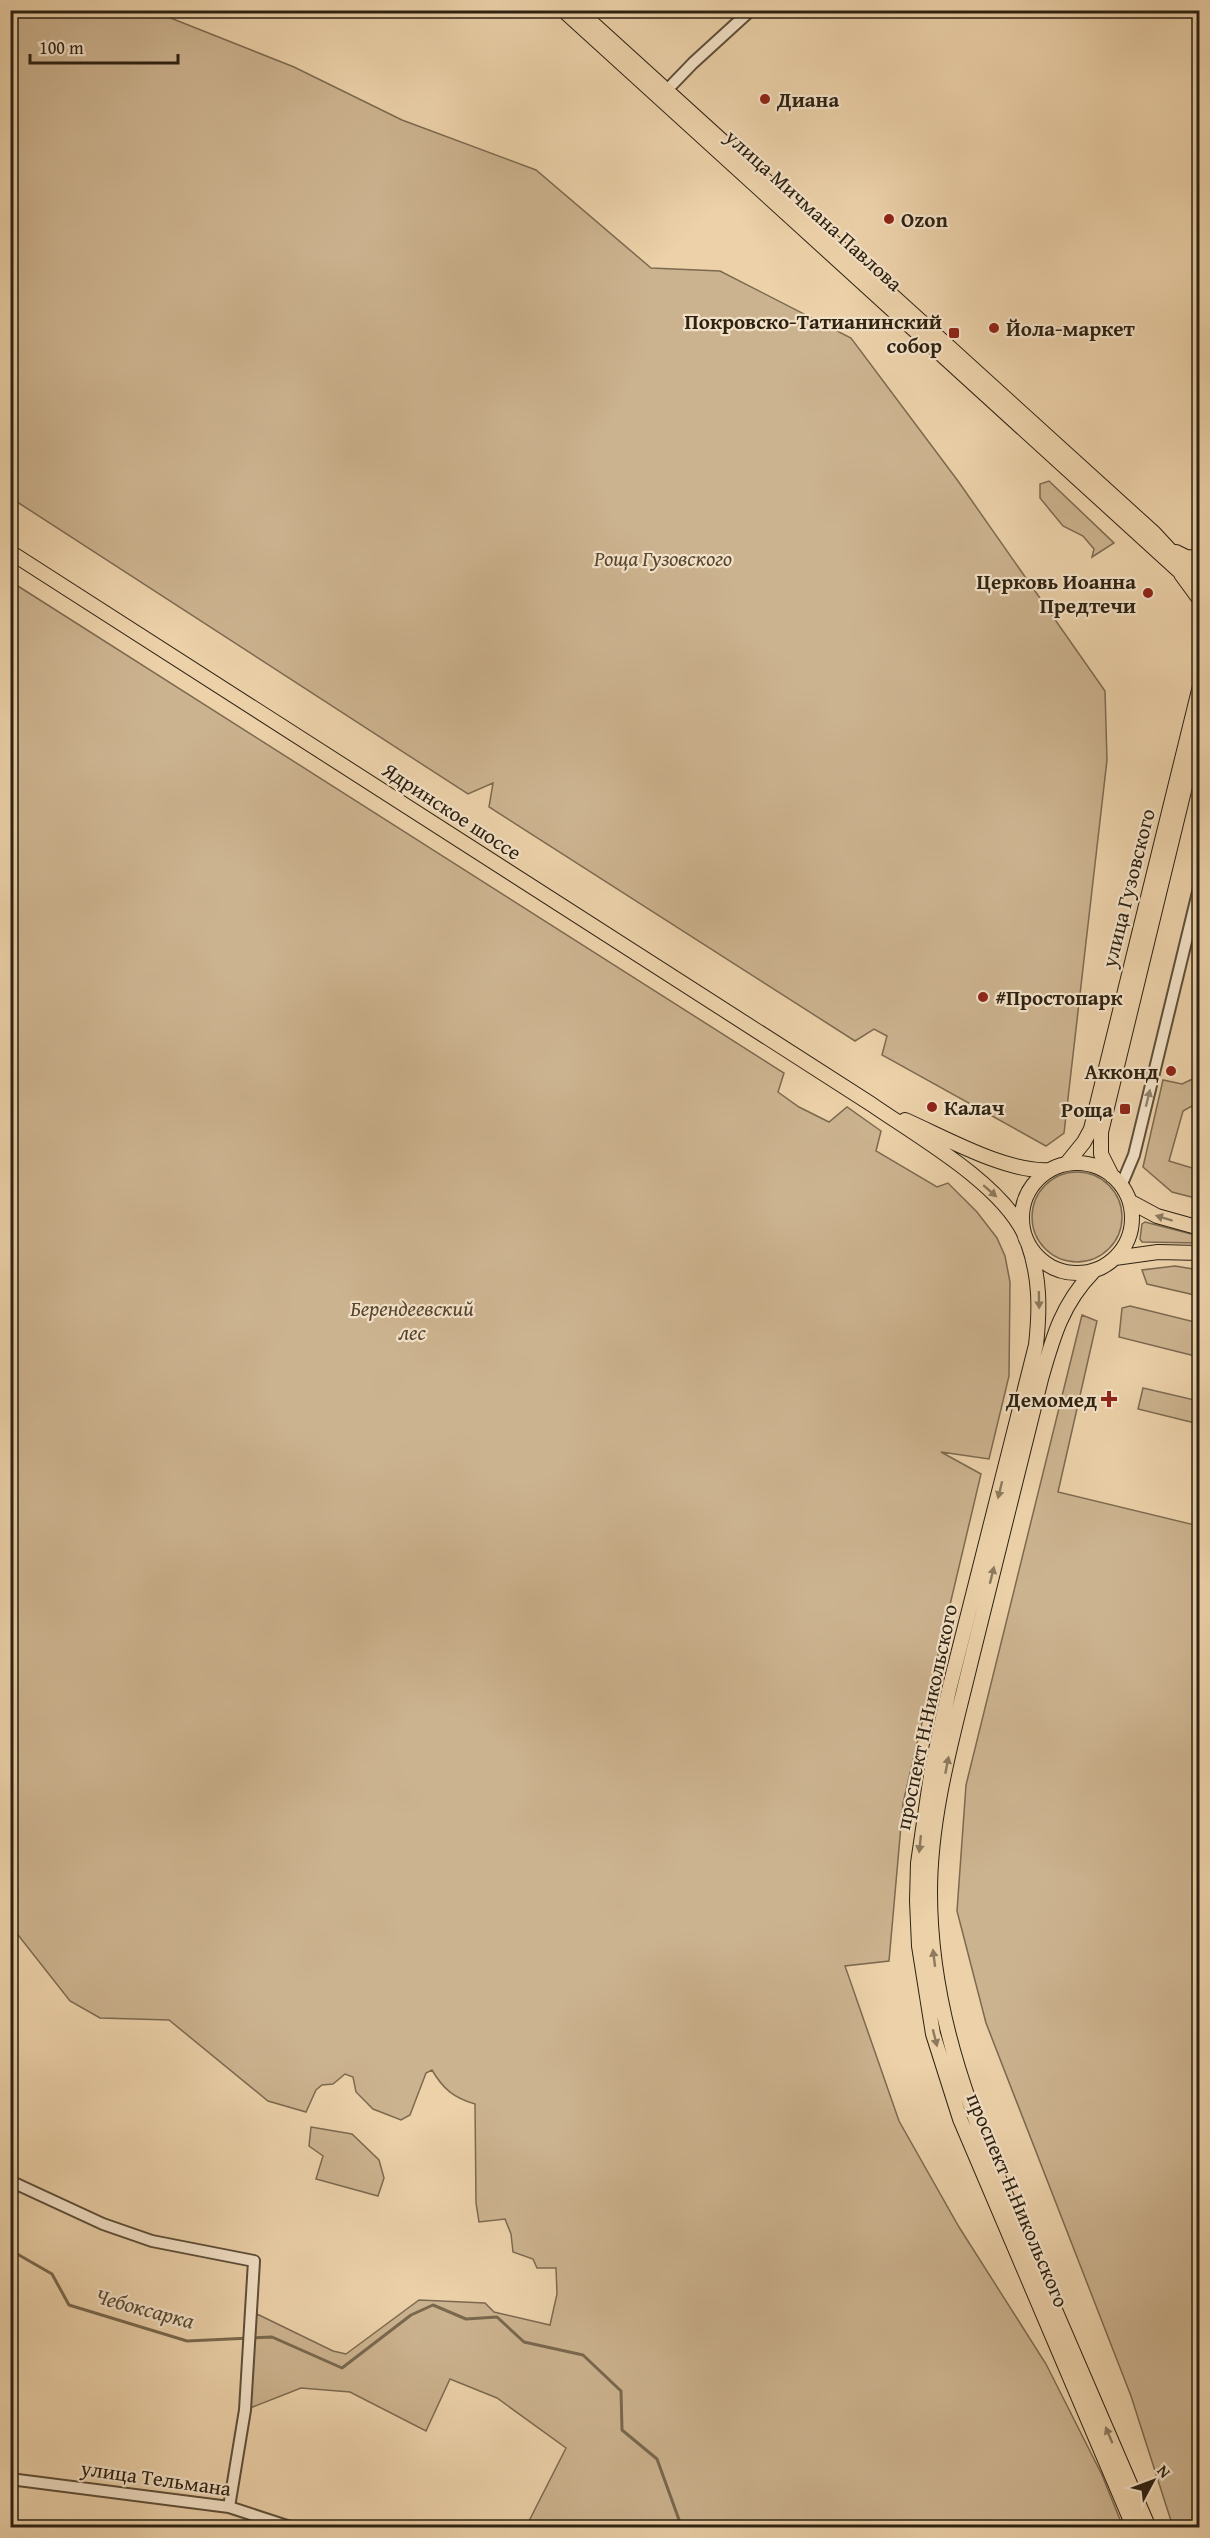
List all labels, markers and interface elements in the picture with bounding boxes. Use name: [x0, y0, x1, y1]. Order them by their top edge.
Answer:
scale bar: [30, 27, 178, 65]
text: 100 m: [39, 34, 84, 61]
place label: Диана: [776, 84, 839, 115]
marker: Диана: [758, 92, 772, 106]
street label: улица Мичмана Павлова: [718, 121, 910, 298]
place label: Ozon: [901, 204, 948, 235]
marker: Ozon: [882, 212, 896, 226]
place label: Покровско-Татианинский собор: [685, 306, 942, 361]
place label: Йола-маркет: [1006, 313, 1136, 344]
marker: Йола-маркет: [987, 321, 1001, 335]
marker: Покровско-Татианинский собор: [947, 326, 961, 340]
park label: Роща Гузовского: [593, 543, 732, 574]
place label: Церковь Иоанна Предтечи: [976, 566, 1136, 621]
marker: Церковь Иоанна Предтечи: [1141, 586, 1155, 600]
street label: Ядринское шоссе: [375, 754, 528, 868]
street label: улица Гузовского: [1093, 805, 1163, 972]
place label: #Простопарк: [995, 982, 1123, 1013]
marker: #Простопарк: [976, 990, 990, 1004]
place label: Акконд: [1085, 1056, 1159, 1087]
marker: Акконд: [1164, 1064, 1178, 1078]
one-way arrow: [1143, 1089, 1153, 1107]
place label: Калач: [944, 1092, 1004, 1123]
place label: Роща: [1061, 1094, 1113, 1125]
marker: Калач: [925, 1100, 939, 1114]
marker: Роща: [1118, 1102, 1132, 1116]
one-way arrow: [982, 1184, 997, 1197]
one-way arrow: [1155, 1213, 1173, 1222]
one-way arrow: [1034, 1290, 1044, 1309]
park label: Берендеевский лес: [350, 1293, 474, 1348]
place label: Демомед: [1005, 1384, 1097, 1415]
marker: Демомед: [1102, 1392, 1116, 1406]
one-way arrow: [995, 1481, 1005, 1500]
one-way arrow: [988, 1566, 998, 1584]
street label: проспект Н.Никольского: [887, 1601, 965, 1833]
one-way arrow: [943, 1755, 952, 1774]
one-way arrow: [915, 1835, 925, 1854]
one-way arrow: [929, 1949, 939, 1968]
one-way arrow: [930, 2028, 940, 2047]
street label: проспект Н.Никольского: [959, 2088, 1077, 2312]
water label: Чебоксарка: [92, 2279, 198, 2337]
one-way arrow: [1104, 2426, 1113, 2444]
north arrow: [1123, 2451, 1183, 2511]
street label: улица Тельмана: [78, 2452, 233, 2504]
text: N: [1152, 2459, 1177, 2483]

